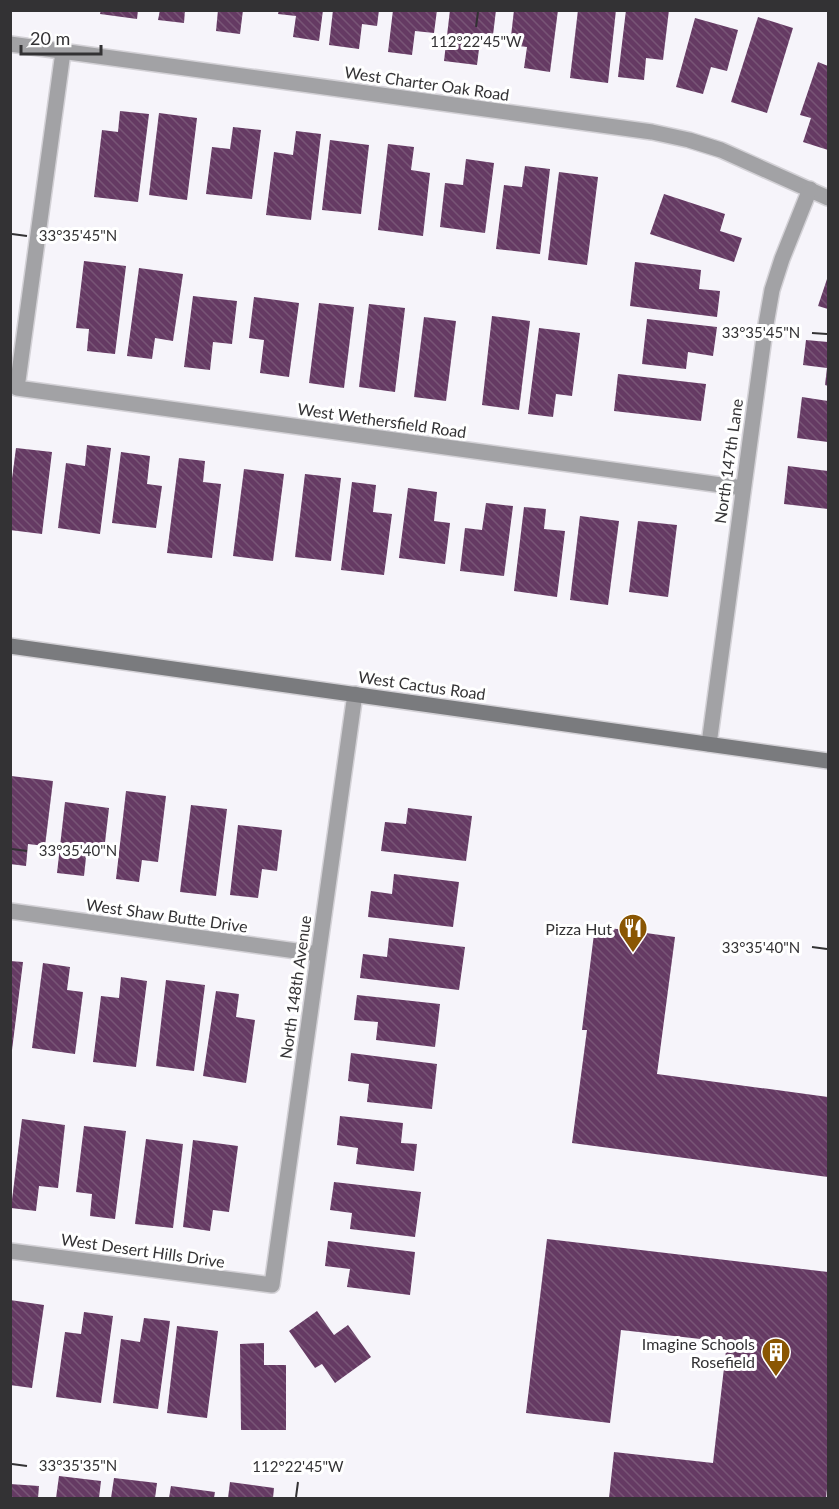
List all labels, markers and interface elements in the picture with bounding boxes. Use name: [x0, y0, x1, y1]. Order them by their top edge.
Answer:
scale bar: [21, 18, 100, 56]
text: 20 m: [30, 27, 70, 49]
text: 112°22'45"W: [430, 32, 522, 50]
street label: West Charter Oak Road: [343, 62, 511, 104]
text: 33°35'45"N: [39, 226, 117, 244]
text: 33°35'45"N: [722, 323, 800, 341]
street label: North 147th Lane: [710, 397, 746, 525]
street label: West Wethersfield Road: [296, 399, 468, 441]
street label: West Cactus Road: [357, 667, 487, 703]
text: 33°35'40"N: [39, 841, 117, 859]
street label: West Shaw Butte Drive: [85, 894, 249, 936]
restaurant icon: Pizza Hut: [617, 912, 649, 954]
street label: North 148th Avenue: [276, 914, 314, 1060]
place label: Pizza Hut: [545, 919, 612, 938]
text: 33°35'40"N: [722, 938, 800, 956]
street label: West Desert Hills Drive: [60, 1229, 226, 1271]
place label: Imagine Schools Rosefield: [642, 1334, 755, 1371]
building icon: Imagine Schools Rosefield: [760, 1336, 792, 1378]
text: 33°35'35"N: [39, 1456, 117, 1474]
text: 112°22'45"W: [252, 1457, 344, 1475]

